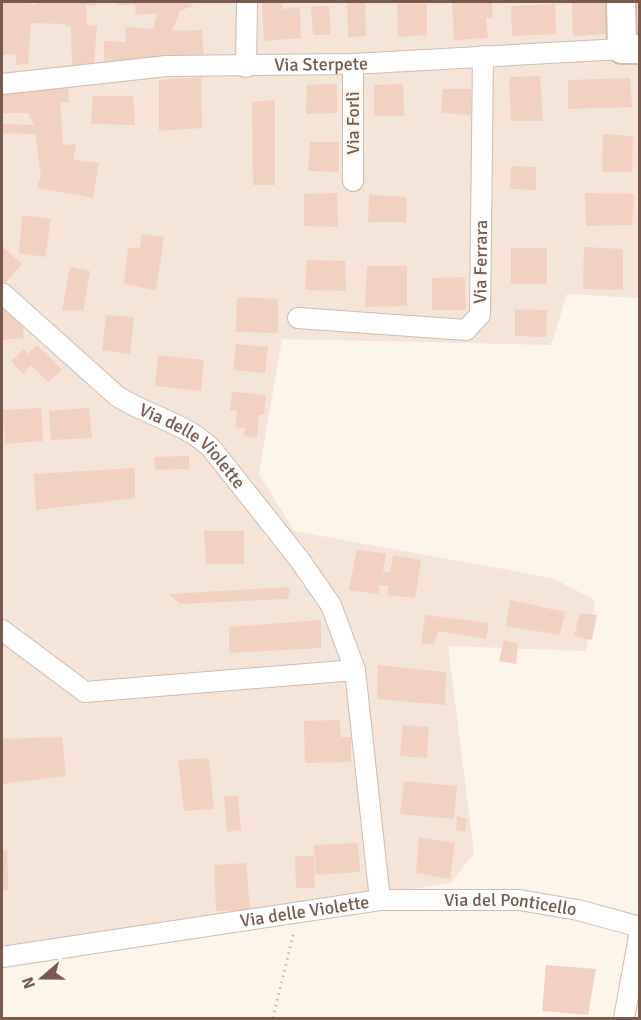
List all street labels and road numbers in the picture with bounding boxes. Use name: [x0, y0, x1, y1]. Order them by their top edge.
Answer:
street label: Via Sterpete: [274, 52, 369, 76]
street label: Via Forlì: [342, 91, 364, 155]
street label: Via Ferrara: [469, 220, 492, 304]
street label: Via delle Violette: [136, 399, 250, 493]
street label: Via del Ponticello: [444, 889, 578, 921]
street label: Via delle Violette: [239, 891, 371, 932]

